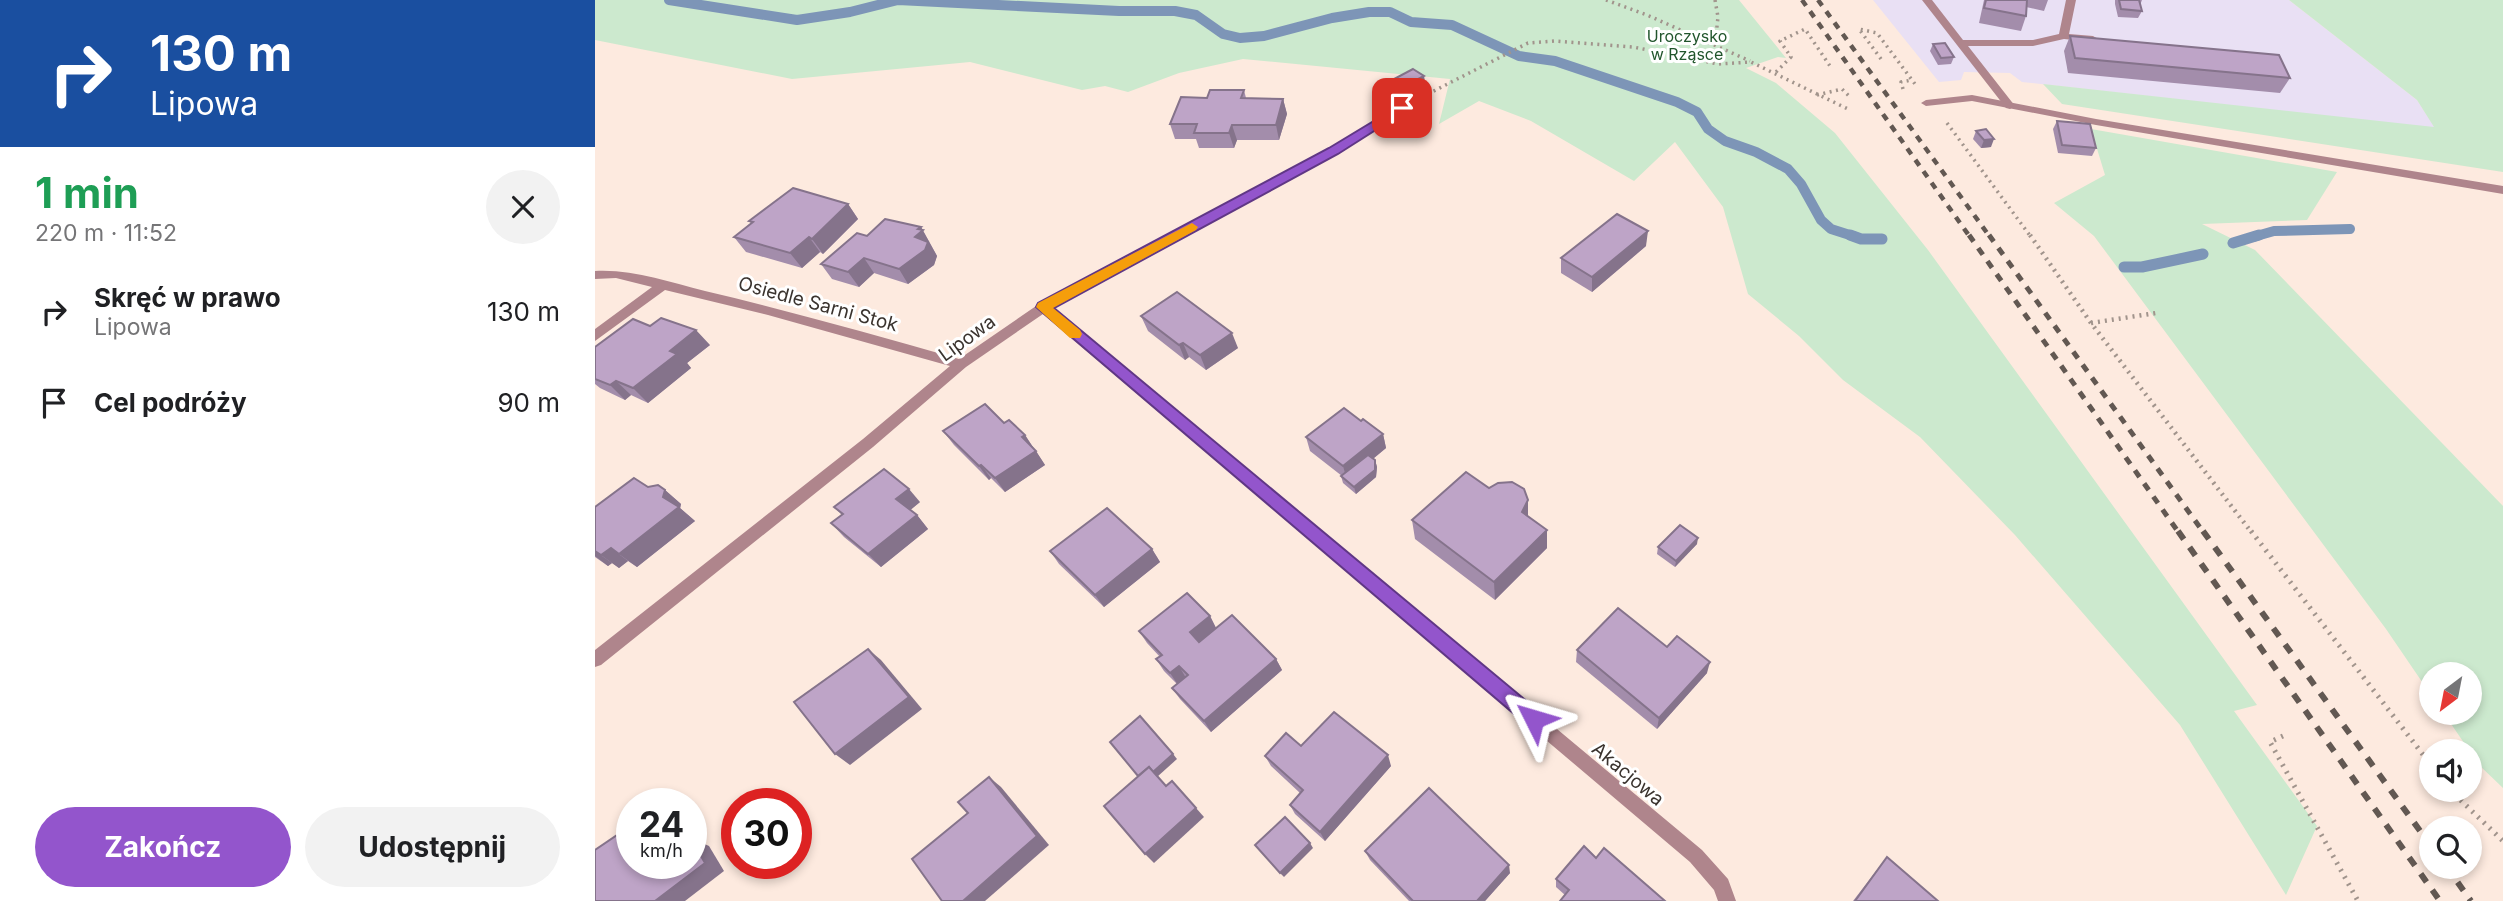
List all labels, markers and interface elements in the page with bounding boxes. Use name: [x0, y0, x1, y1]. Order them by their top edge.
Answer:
text: 130 m: [150, 24, 292, 83]
park label: Uroczysko w Rząsce: [1647, 26, 1727, 64]
icon: right: [35, 28, 126, 119]
pin: [1372, 78, 1432, 138]
text: Lipowa: [150, 84, 258, 123]
icon: arrive: [1383, 89, 1421, 127]
text: 1 min: [35, 167, 139, 218]
button: close: [486, 170, 560, 244]
text: 220 m · 11:52: [35, 219, 177, 247]
street label: Osiedle Sarni Stok: [736, 272, 901, 337]
text: Skręć w prawo: [94, 282, 281, 313]
icon: right: [35, 293, 73, 331]
text: 130 m: [487, 296, 560, 327]
street label: Lipowa: [934, 310, 1000, 366]
text: Lipowa: [94, 313, 172, 341]
icon: arrive: [35, 384, 73, 422]
text: Cel podróży: [94, 387, 247, 418]
text: 90 m: [497, 387, 560, 418]
north arrow: [2419, 662, 2481, 724]
map controls: [2419, 662, 2482, 879]
position arrow: [1497, 682, 1571, 756]
street label: Akacjowa: [1587, 737, 1669, 811]
button: sound: [2419, 739, 2482, 802]
speed limit sign: 30: [721, 788, 812, 879]
text: 24: [639, 803, 684, 845]
button: Zakończ: [35, 807, 291, 887]
button: Udostępnij: [305, 807, 560, 887]
button: search: [2419, 816, 2482, 879]
text: km/h: [640, 840, 683, 861]

